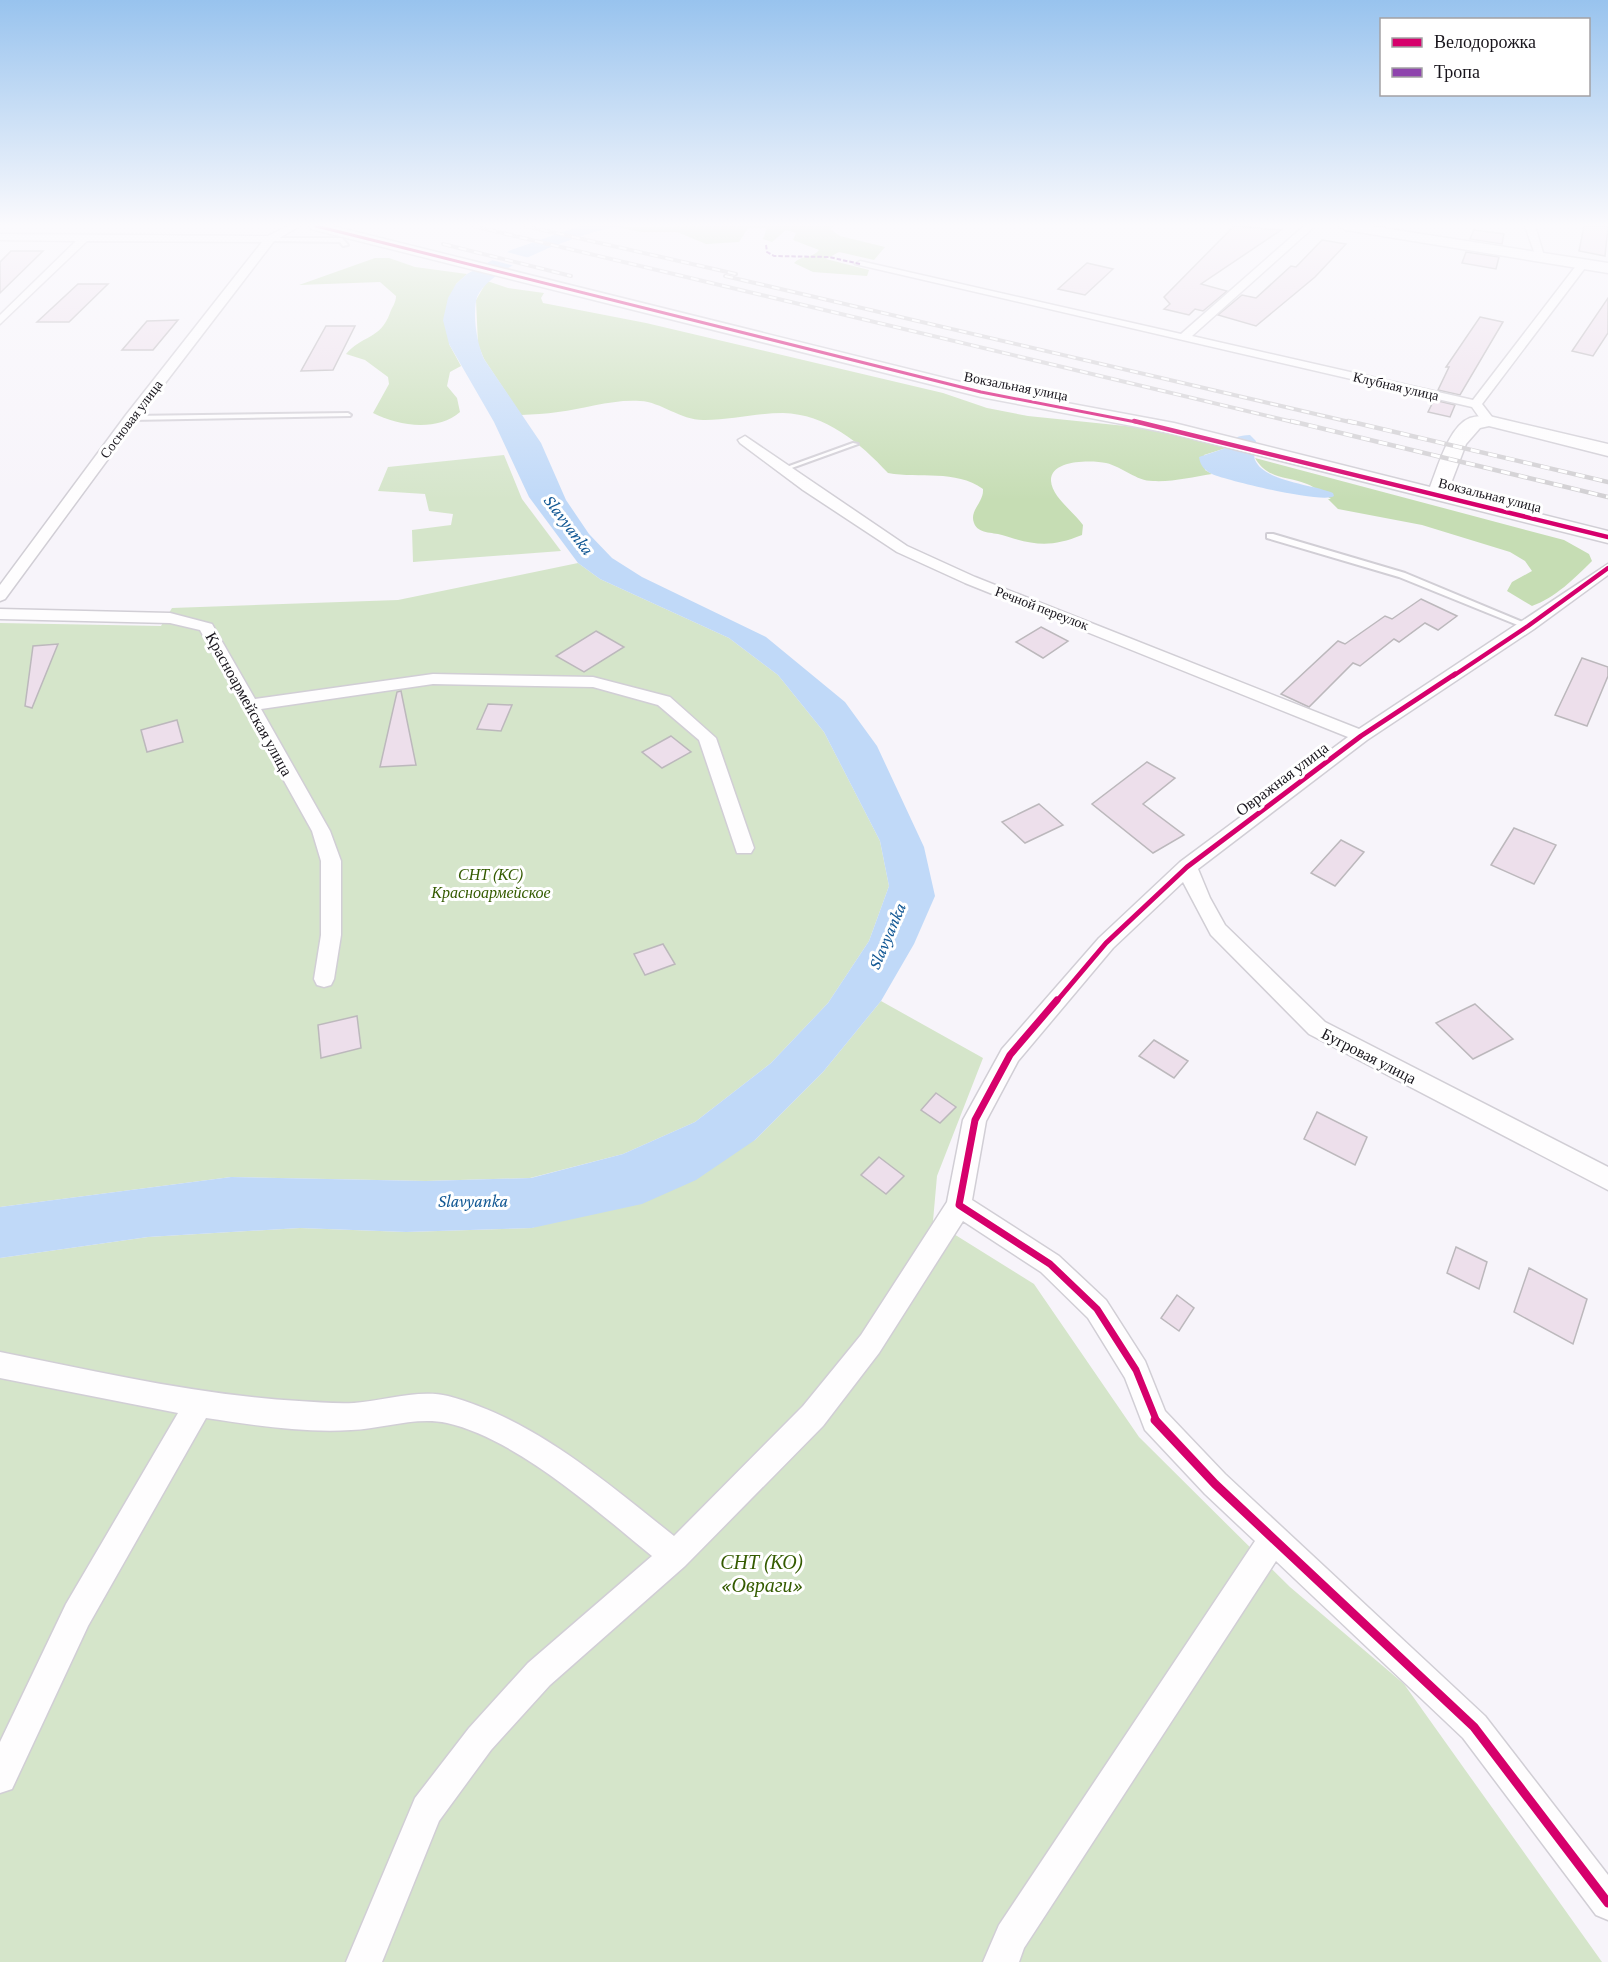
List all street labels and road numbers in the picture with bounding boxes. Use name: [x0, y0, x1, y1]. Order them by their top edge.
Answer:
street label: Вокзальная улица: [963, 368, 1070, 404]
street label: Клубная улица: [1352, 368, 1441, 404]
street label: Сосновая улица: [96, 376, 166, 461]
street label: Вокзальная улица: [1437, 474, 1544, 516]
street label: Речной переулок: [993, 583, 1091, 633]
street label: Красноармейская улица: [201, 629, 296, 779]
street label: Овражная улица: [1233, 739, 1332, 820]
street label: Бугровая улица: [1319, 1025, 1419, 1088]

